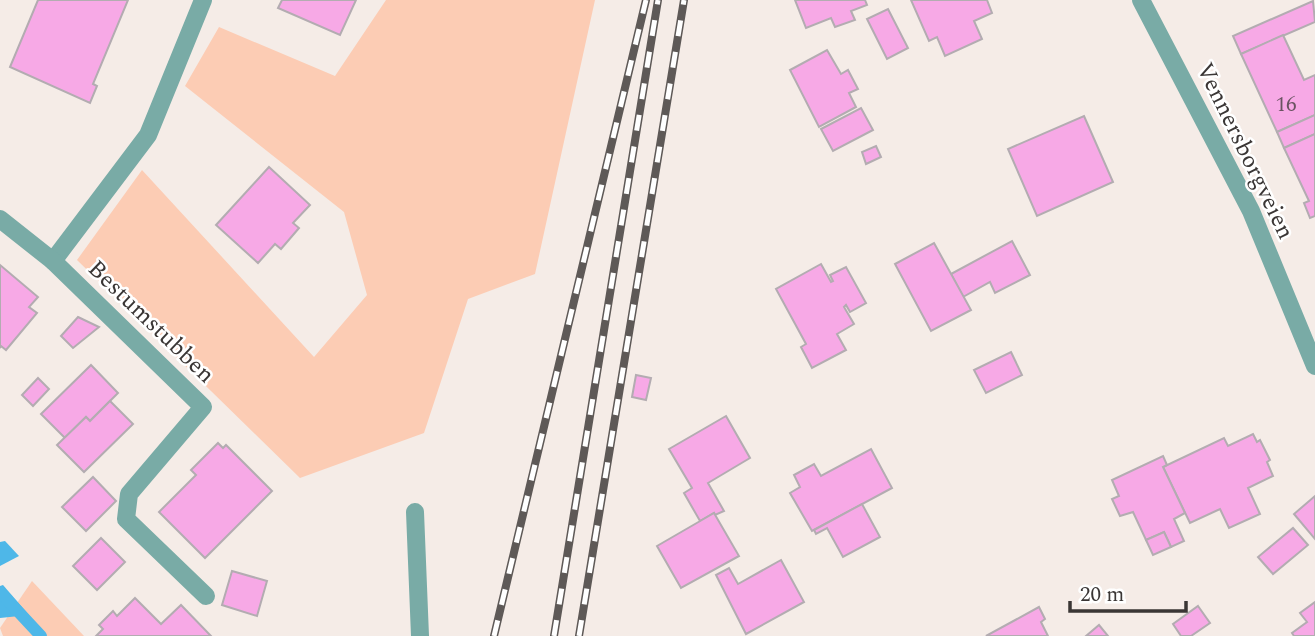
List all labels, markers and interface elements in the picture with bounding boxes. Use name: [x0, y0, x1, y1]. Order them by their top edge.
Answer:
street label: Vennersborgveien: [1187, 56, 1303, 246]
house number: 16: [1276, 89, 1297, 121]
street label: Bestumstubben: [79, 252, 223, 392]
scale bar: [1070, 570, 1186, 614]
text: 20 m: [1080, 579, 1124, 611]

